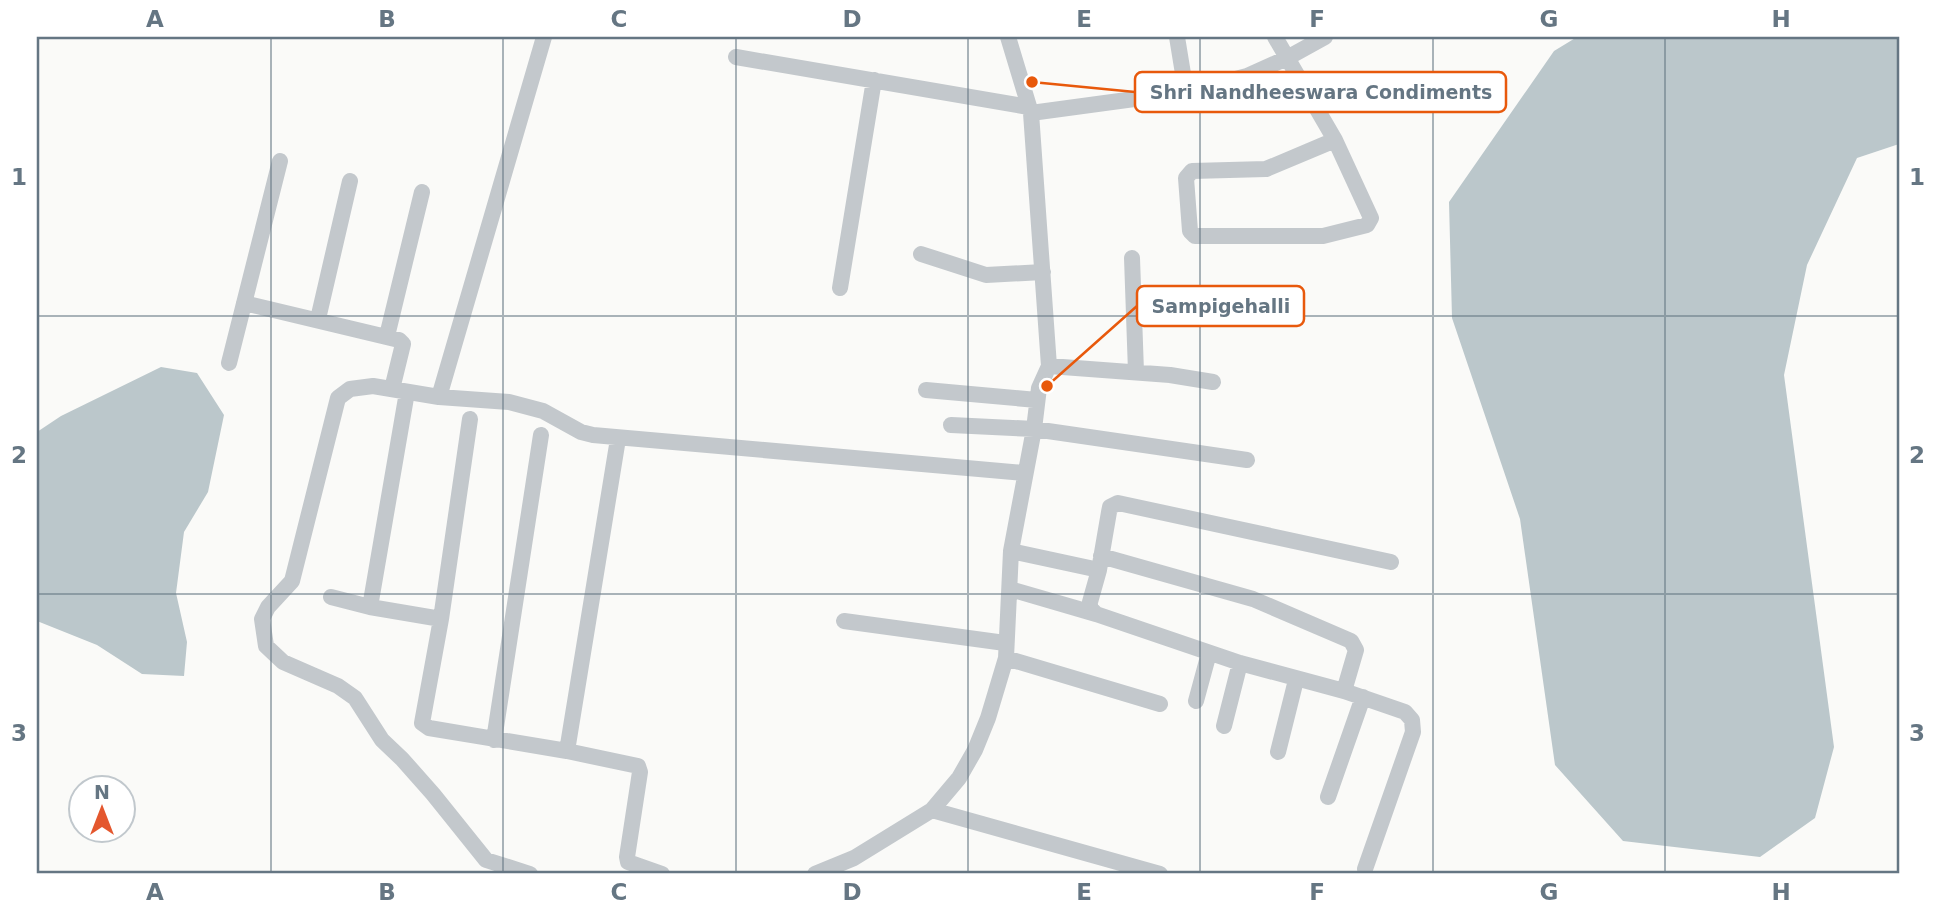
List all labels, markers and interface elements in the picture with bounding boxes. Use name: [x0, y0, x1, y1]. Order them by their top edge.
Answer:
text: A: [146, 6, 164, 32]
text: B: [378, 6, 396, 32]
text: C: [611, 6, 627, 32]
text: D: [842, 6, 862, 32]
text: E: [1076, 6, 1092, 32]
text: F: [1309, 6, 1325, 32]
text: G: [1540, 6, 1558, 32]
text: H: [1771, 6, 1791, 32]
callout: Shri Nandheeswara Condiments: [1135, 72, 1506, 112]
text: Shri Nandheeswara Condiments: [1150, 81, 1492, 103]
text: 1: [11, 164, 27, 190]
text: 1: [1909, 164, 1925, 190]
callout: Sampigehalli: [1137, 286, 1304, 326]
text: Sampigehalli: [1152, 295, 1290, 317]
text: 2: [11, 442, 27, 468]
text: 2: [1909, 442, 1925, 468]
text: 3: [11, 720, 27, 746]
text: 3: [1909, 720, 1925, 746]
north arrow: [66, 774, 136, 844]
text: N: [94, 781, 110, 803]
text: A: [146, 879, 164, 905]
text: B: [378, 879, 396, 905]
text: C: [611, 879, 627, 905]
text: D: [842, 879, 862, 905]
text: E: [1076, 879, 1092, 905]
text: F: [1309, 879, 1325, 905]
text: G: [1540, 879, 1558, 905]
text: H: [1771, 879, 1791, 905]

